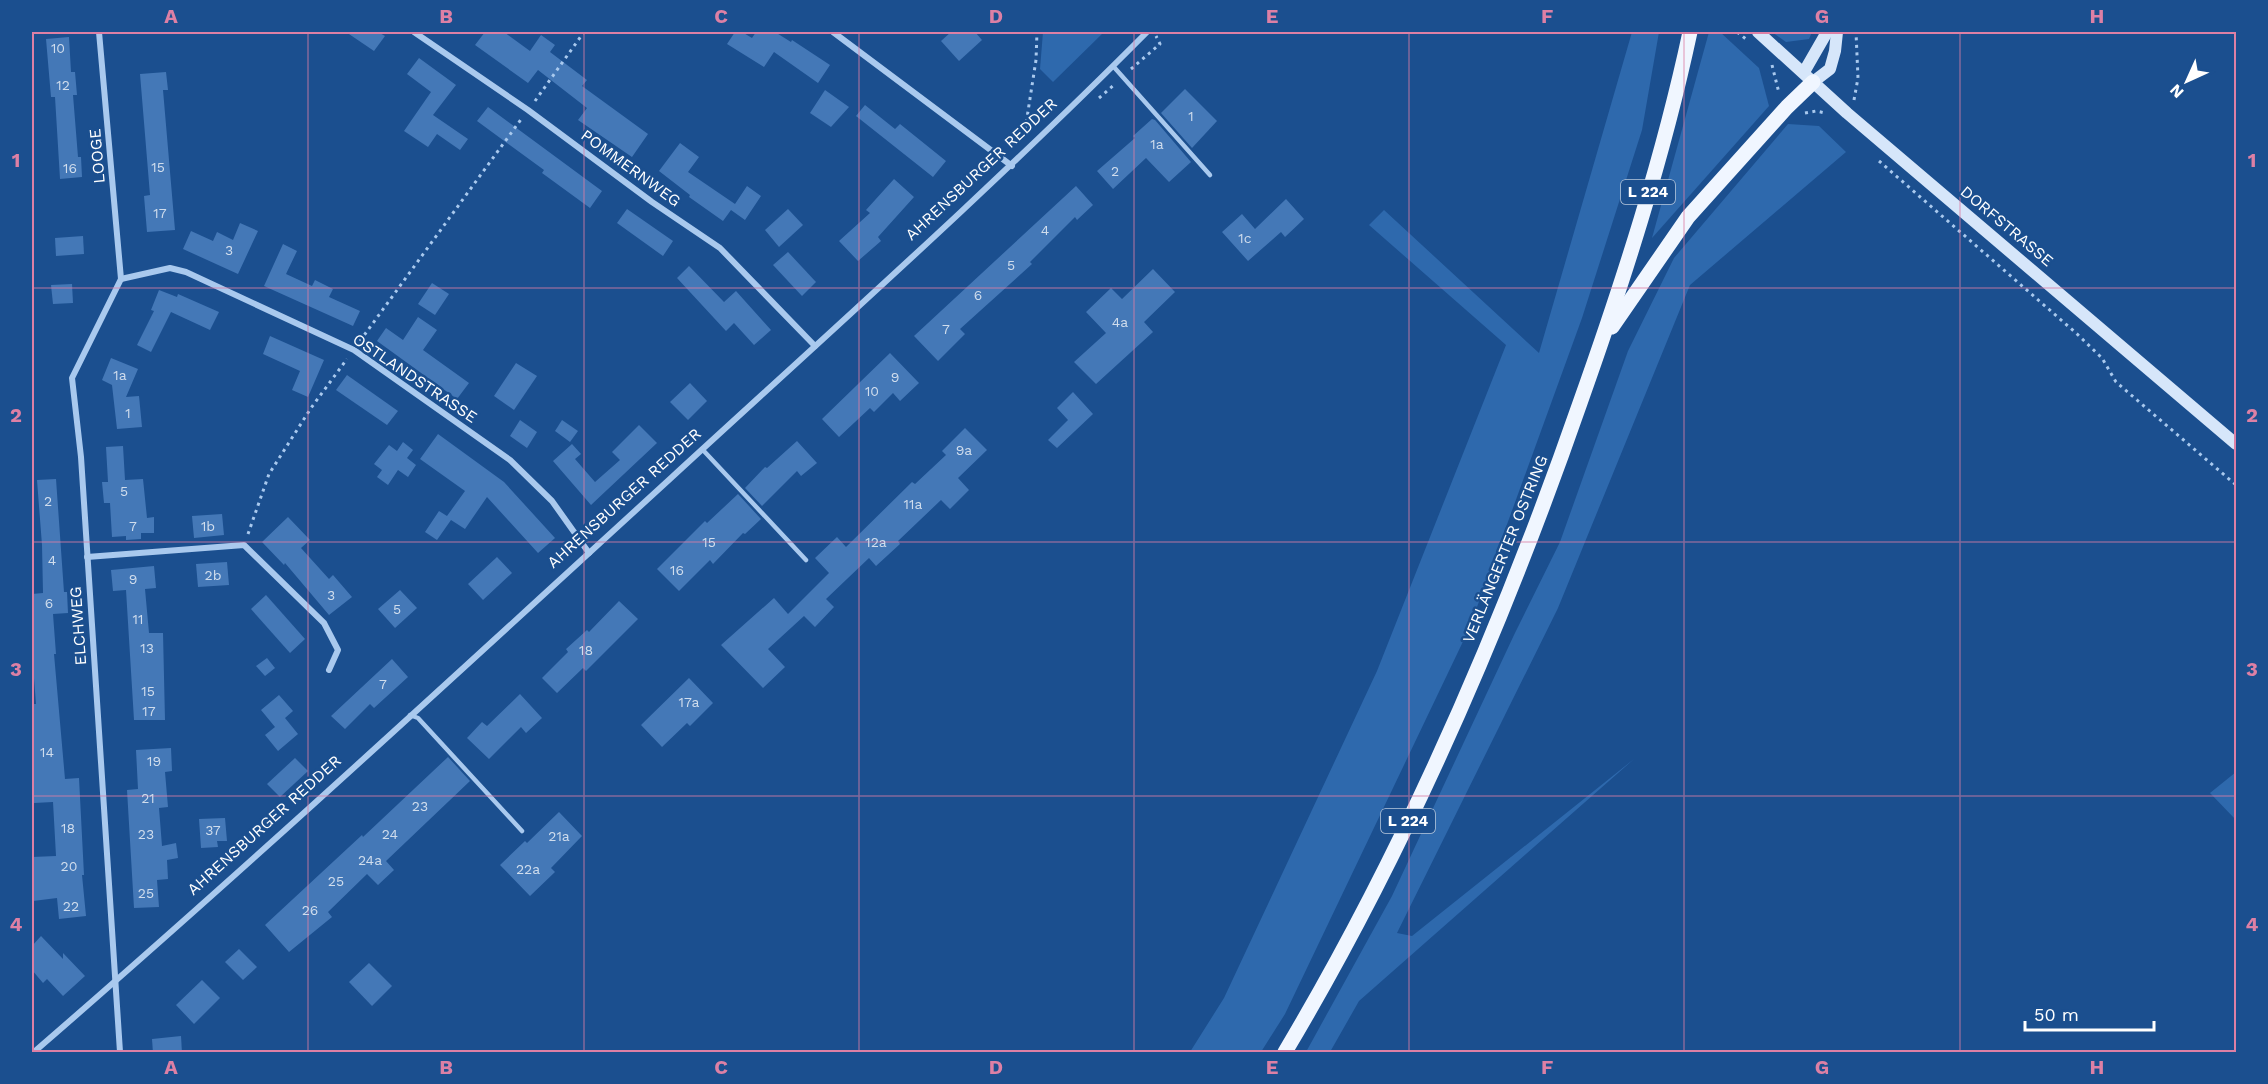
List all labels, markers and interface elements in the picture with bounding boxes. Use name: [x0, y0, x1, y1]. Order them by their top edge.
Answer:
text: A: [164, 4, 178, 28]
text: B: [439, 4, 453, 28]
text: C: [714, 4, 728, 28]
text: D: [989, 4, 1003, 28]
text: E: [1266, 4, 1278, 28]
text: F: [1541, 4, 1553, 28]
text: G: [1815, 4, 1829, 28]
text: H: [2090, 4, 2104, 28]
house number: 10: [51, 40, 65, 56]
north arrow: [2157, 51, 2217, 111]
house number: 12: [56, 77, 70, 93]
text: N: [2166, 80, 2188, 102]
street label: AHRENSBURGER REDDER: [901, 94, 1061, 244]
house number: 1: [1188, 108, 1194, 124]
street label: POMMERNWEG: [577, 125, 685, 211]
street label: LOOGE: [85, 128, 109, 184]
house number: 1a: [1150, 136, 1164, 152]
text: 1: [12, 148, 20, 172]
text: 1: [2248, 148, 2256, 172]
house number: 15: [151, 159, 165, 175]
house number: 16: [63, 160, 77, 176]
house number: 2: [1111, 163, 1119, 179]
road number: L 224: [1621, 180, 1675, 204]
street label: DORFSTRASSE: [1957, 182, 2057, 270]
house number: 17: [153, 205, 167, 221]
house number: 4: [1041, 222, 1049, 238]
house number: 1c: [1238, 230, 1252, 246]
house number: 3: [225, 242, 233, 258]
house number: 5: [1007, 257, 1015, 273]
house number: 6: [974, 287, 982, 303]
house number: 4a: [1112, 314, 1128, 330]
house number: 7: [942, 321, 950, 337]
street label: OSTLANDSTRASSE: [349, 329, 481, 427]
house number: 1a: [113, 367, 127, 383]
house number: 9: [891, 369, 899, 385]
house number: 10: [865, 383, 879, 399]
text: 2: [10, 403, 22, 427]
text: 2: [2246, 403, 2258, 427]
house number: 1: [125, 405, 131, 421]
street label: AHRENSBURGER REDDER: [543, 424, 705, 572]
house number: 9a: [956, 442, 972, 458]
street label: VERLÄNGERTER OSTRING: [1458, 452, 1552, 646]
house number: 5: [120, 483, 128, 499]
house number: 2: [44, 493, 52, 509]
house number: 11a: [904, 496, 922, 512]
house number: 7: [129, 518, 137, 534]
house number: 1b: [201, 518, 215, 534]
house number: 15: [702, 534, 716, 550]
house number: 12a: [865, 534, 887, 550]
house number: 4: [48, 552, 56, 568]
house number: 16: [670, 562, 684, 578]
house number: 2b: [205, 567, 221, 583]
house number: 9: [129, 571, 137, 587]
street label: ELCHWEG: [66, 586, 90, 666]
house number: 3: [327, 587, 335, 603]
house number: 6: [45, 595, 53, 611]
house number: 5: [393, 601, 401, 617]
house number: 11: [133, 611, 143, 627]
house number: 13: [140, 640, 154, 656]
house number: 18: [579, 642, 593, 658]
text: 3: [10, 657, 22, 681]
text: 3: [2246, 657, 2258, 681]
house number: 7: [379, 676, 387, 692]
house number: 15: [141, 683, 155, 699]
house number: 17a: [679, 694, 699, 710]
house number: 17: [142, 703, 156, 719]
house number: 14: [40, 744, 54, 760]
street label: AHRENSBURGER REDDER: [183, 751, 345, 899]
house number: 19: [147, 753, 161, 769]
house number: 21: [141, 790, 155, 806]
house number: 23: [412, 798, 428, 814]
road number: L 224: [1381, 809, 1435, 833]
house number: 18: [61, 820, 75, 836]
house number: 37: [205, 822, 221, 838]
house number: 23: [138, 826, 154, 842]
house number: 24: [382, 826, 398, 842]
house number: 21a: [548, 828, 570, 844]
house number: 24a: [358, 852, 382, 868]
house number: 20: [61, 858, 77, 874]
house number: 22a: [516, 861, 540, 877]
house number: 25: [328, 873, 344, 889]
house number: 25: [138, 885, 154, 901]
house number: 22: [63, 898, 79, 914]
house number: 26: [302, 902, 318, 918]
text: 4: [10, 912, 23, 936]
text: 4: [2246, 912, 2259, 936]
scale bar: [2025, 994, 2154, 1032]
text: 50 m: [2034, 1004, 2079, 1025]
text: A: [164, 1055, 178, 1079]
text: B: [439, 1055, 453, 1079]
text: C: [714, 1055, 728, 1079]
text: D: [989, 1055, 1003, 1079]
text: E: [1266, 1055, 1278, 1079]
text: F: [1541, 1055, 1553, 1079]
text: G: [1815, 1055, 1829, 1079]
text: H: [2090, 1055, 2104, 1079]

